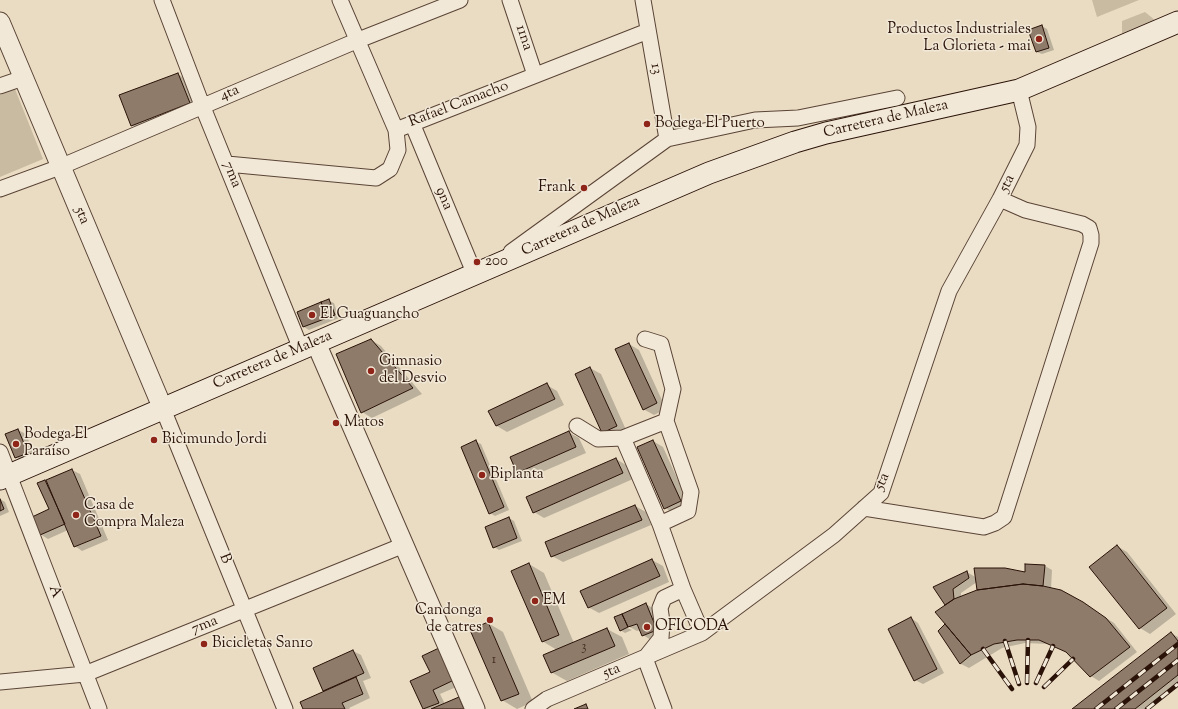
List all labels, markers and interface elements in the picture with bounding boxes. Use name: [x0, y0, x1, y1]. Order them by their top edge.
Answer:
place label: Productos Industriales La Glorieta - mai: [887, 21, 1031, 56]
street label: 11na: [510, 23, 536, 53]
marker: Productos Industriales La Glorieta - mai: [1034, 34, 1044, 44]
street label: 13: [645, 62, 665, 76]
street label: Rafael Camacho: [407, 78, 511, 132]
street label: 4ta: [218, 82, 242, 106]
street label: Carretera de Maleza: [822, 97, 950, 143]
place label: Bodega El Puerto: [655, 115, 765, 133]
marker: Bodega El Puerto: [642, 119, 652, 129]
street label: 7ma: [218, 159, 244, 191]
street label: 5ta: [996, 172, 1020, 196]
place label: Frank: [538, 179, 576, 197]
marker: Frank: [579, 183, 589, 193]
street label: 9na: [430, 185, 456, 213]
street label: Carretera de Maleza: [519, 193, 643, 261]
street label: 5ta: [69, 205, 93, 227]
place label: 200: [485, 253, 508, 271]
marker: 200: [472, 257, 482, 267]
place label: El Guaguancho: [320, 306, 419, 324]
marker: El Guaguancho: [307, 310, 317, 320]
street label: Carretera de Maleza: [211, 328, 335, 394]
place label: Gimnasio del Desvio: [379, 353, 447, 388]
marker: Gimnasio del Desvio: [366, 366, 376, 376]
place label: Matos: [344, 414, 384, 432]
marker: Matos: [331, 418, 341, 428]
place label: Bodega El Paraíso: [24, 426, 88, 461]
place label: Bicimundo Jordi: [162, 431, 267, 449]
marker: Bicimundo Jordi: [149, 435, 159, 445]
marker: Bodega El Paraíso: [11, 439, 21, 449]
place label: Biplanta: [490, 466, 544, 484]
marker: Biplanta: [477, 470, 487, 480]
street label: 5ta: [871, 470, 895, 494]
place label: Casa de Compra Maleza: [84, 497, 184, 532]
marker: Casa de Compra Maleza: [71, 510, 81, 520]
street label: B: [214, 551, 234, 567]
street label: A: [43, 583, 65, 601]
place label: EM: [543, 592, 566, 610]
marker: EM: [530, 596, 540, 606]
place label: Candonga de catres: [415, 602, 482, 637]
street label: 7ma: [189, 613, 221, 639]
marker: Candonga de catres: [485, 615, 495, 625]
place label: OFICODA: [655, 618, 729, 636]
marker: OFICODA: [642, 622, 652, 632]
place label: Bicicletas San10: [212, 635, 313, 653]
marker: Bicicletas San10: [199, 639, 209, 649]
house number: 3: [581, 640, 587, 656]
house number: 1: [492, 653, 496, 669]
street label: 5ta: [601, 660, 623, 684]

